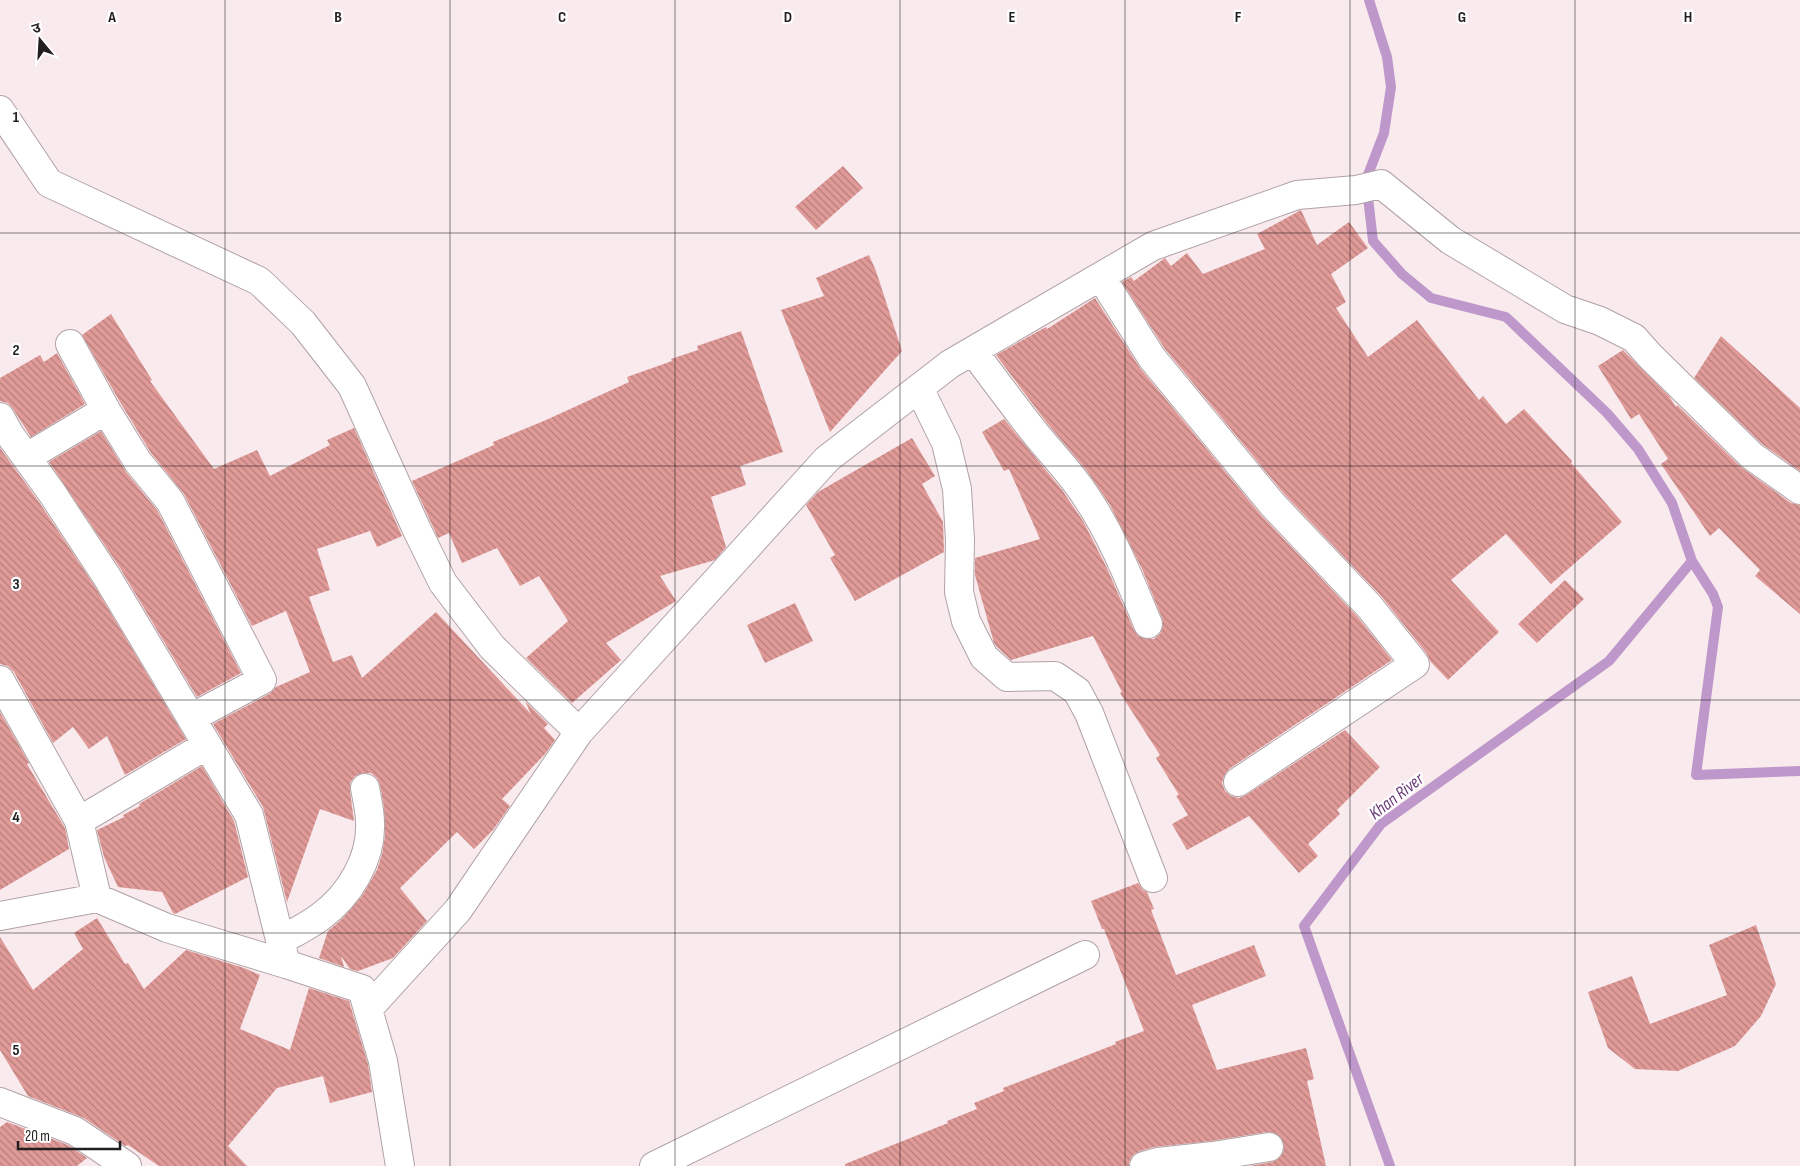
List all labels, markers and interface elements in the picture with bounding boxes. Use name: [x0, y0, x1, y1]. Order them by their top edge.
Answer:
text: A: [107, 8, 116, 27]
text: B: [334, 8, 342, 27]
text: C: [558, 8, 566, 27]
text: D: [784, 8, 792, 27]
text: E: [1009, 8, 1016, 27]
text: F: [1235, 8, 1242, 27]
text: G: [1458, 8, 1466, 27]
text: H: [1684, 8, 1692, 27]
north arrow: [15, 15, 65, 65]
text: उ: [30, 19, 43, 37]
text: 1: [13, 108, 20, 127]
text: 2: [12, 341, 20, 360]
text: 3: [12, 575, 20, 594]
water label: Khan River: [1365, 768, 1428, 824]
text: 4: [12, 808, 20, 827]
text: 5: [12, 1041, 20, 1060]
scale bar: [18, 1118, 120, 1150]
text: 20 m: [25, 1127, 50, 1146]

